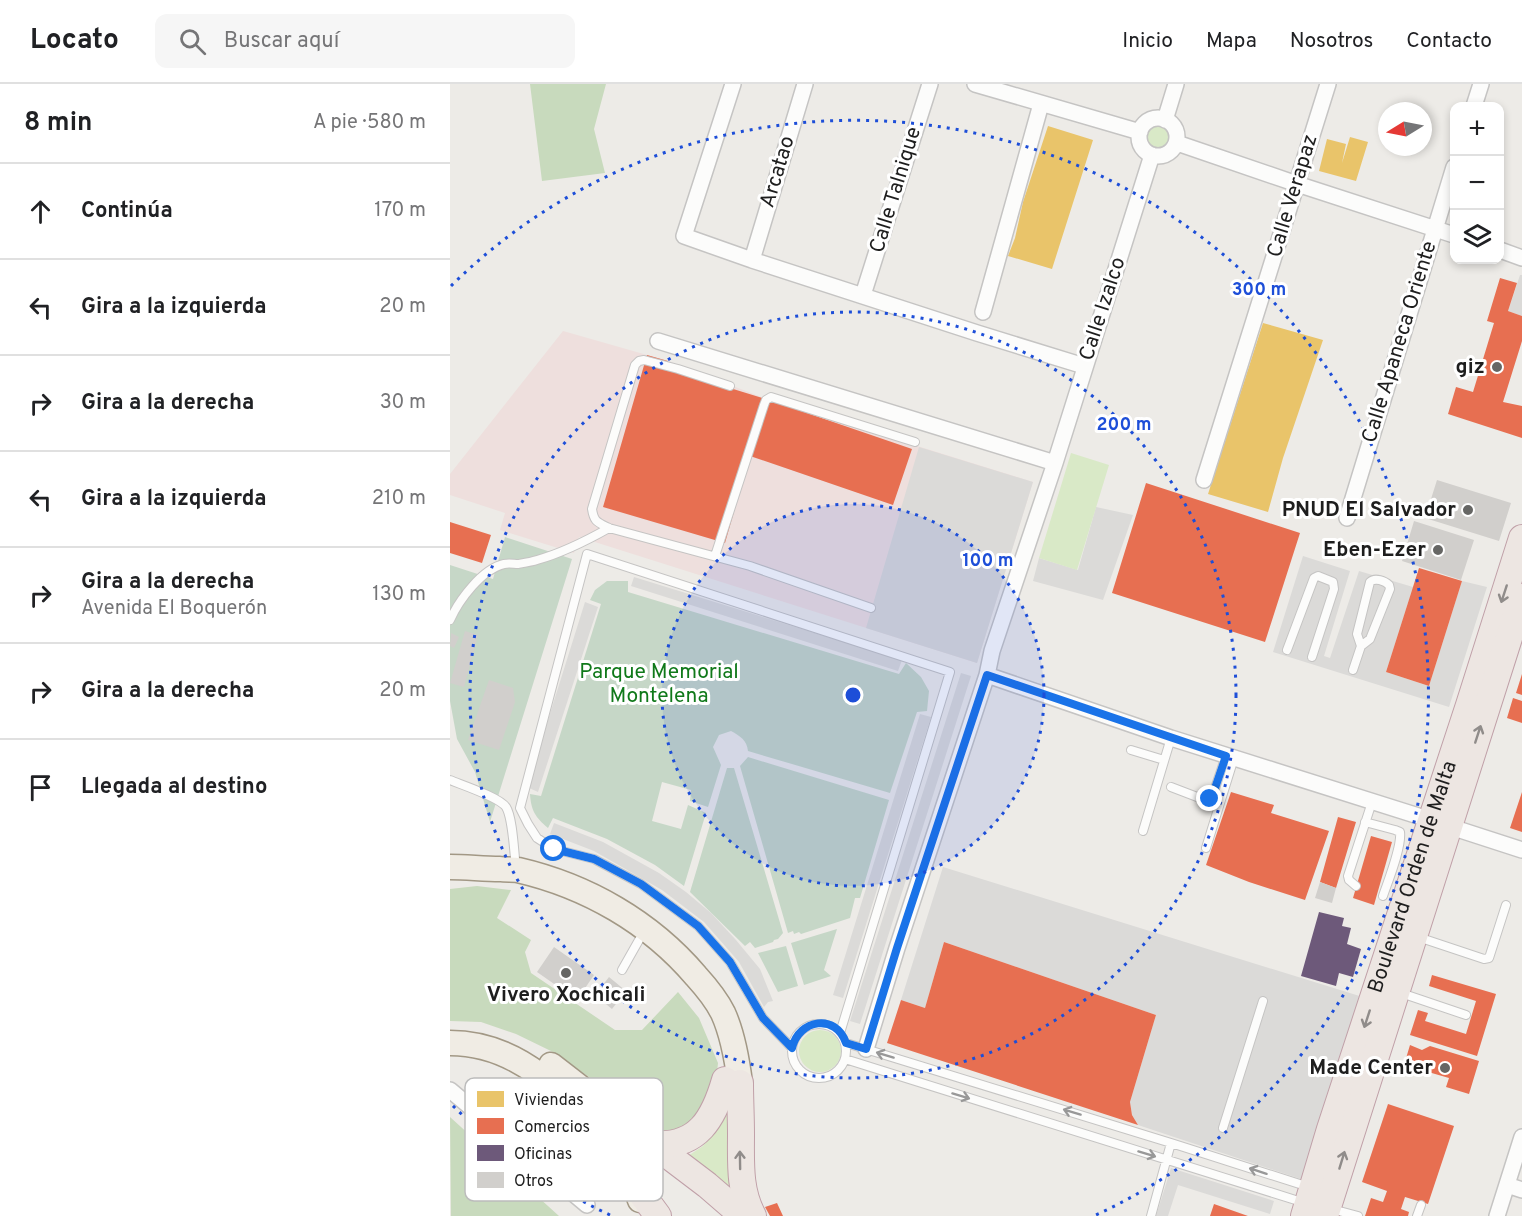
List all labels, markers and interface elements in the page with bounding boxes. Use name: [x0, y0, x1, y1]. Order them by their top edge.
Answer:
search box: [155, 14, 575, 68]
text: Locato: [30, 23, 119, 59]
icon: search: [176, 25, 209, 58]
text: Buscar aquí: [224, 28, 339, 55]
text: Inicio: [1122, 28, 1173, 55]
text: Mapa: [1206, 28, 1257, 55]
text: Nosotros: [1290, 28, 1373, 55]
text: Contacto: [1406, 28, 1492, 55]
north arrow: [1378, 102, 1432, 156]
map controls: [1450, 102, 1504, 264]
button: +: [1450, 102, 1504, 156]
text: 8 min: [24, 107, 92, 140]
text: A pie · 580 m: [313, 110, 426, 136]
street label: Calle Talnique: [864, 124, 928, 256]
street label: Calle Verapaz: [1262, 131, 1324, 261]
street label: Arcatao: [754, 133, 802, 211]
button: −: [1450, 156, 1504, 210]
icon: ahead: [24, 195, 57, 228]
text: Continúa: [81, 198, 173, 225]
text: 170 m: [374, 198, 426, 224]
button: layers: [1450, 210, 1504, 264]
street label: Calle Apaneca Oriente: [1356, 238, 1444, 446]
street label: Calle Izalco: [1074, 254, 1132, 364]
text: 300 m: [1232, 279, 1286, 302]
icon: left: [24, 291, 57, 324]
text: Gira a la izquierda: [81, 294, 267, 321]
text: 20 m: [379, 294, 426, 320]
place label: giz: [1456, 354, 1485, 381]
marker: giz: [1490, 360, 1504, 374]
icon: right: [24, 387, 57, 420]
text: Gira a la derecha: [81, 390, 254, 417]
text: 30 m: [380, 390, 426, 416]
text: 200 m: [1096, 414, 1152, 437]
icon: left: [24, 483, 57, 516]
text: Gira a la izquierda: [81, 486, 267, 513]
text: 210 m: [372, 486, 426, 512]
place label: PNUD El Salvador: [1282, 497, 1456, 524]
marker: PNUD El Salvador: [1461, 503, 1475, 517]
place label: Eben-Ezer: [1323, 537, 1426, 564]
marker: Eben-Ezer: [1431, 543, 1445, 557]
text: 100 m: [962, 550, 1014, 573]
text: Gira a la derecha: [81, 569, 254, 596]
icon: right: [24, 579, 57, 612]
text: 130 m: [372, 582, 426, 608]
one-way arrow: [1498, 584, 1509, 603]
text: Avenida El Boquerón: [81, 596, 267, 622]
park label: Parque Memorial Montelena: [579, 659, 739, 710]
icon: right: [24, 675, 57, 708]
text: Gira a la derecha: [81, 678, 254, 705]
text: 20 m: [379, 678, 426, 704]
centre of rings: [843, 685, 863, 705]
one-way arrow: [1473, 725, 1484, 744]
street label: Boulevard Orden de Malta: [1362, 757, 1463, 997]
icon: arrive: [24, 771, 57, 804]
text: Llegada al destino: [81, 774, 267, 801]
route end: [1196, 785, 1222, 811]
route start: [540, 835, 566, 861]
marker: Vivero Xochicali: [559, 966, 573, 980]
place label: Vivero Xochicali: [487, 982, 645, 1009]
one-way arrow: [1361, 1009, 1372, 1028]
one-way arrow: [876, 1049, 895, 1060]
place label: Made Center: [1309, 1055, 1433, 1082]
marker: Made Center: [1438, 1061, 1452, 1075]
legend: [465, 1078, 663, 1201]
text: Viviendas: [514, 1091, 584, 1111]
one-way arrow: [951, 1091, 970, 1102]
one-way arrow: [1063, 1106, 1082, 1117]
text: Comercios: [514, 1118, 590, 1138]
text: Oficinas: [514, 1145, 572, 1165]
one-way arrow: [1137, 1149, 1156, 1160]
one-way arrow: [735, 1150, 746, 1170]
one-way arrow: [1337, 1151, 1348, 1170]
one-way arrow: [1249, 1165, 1268, 1176]
text: Otros: [514, 1172, 553, 1192]

